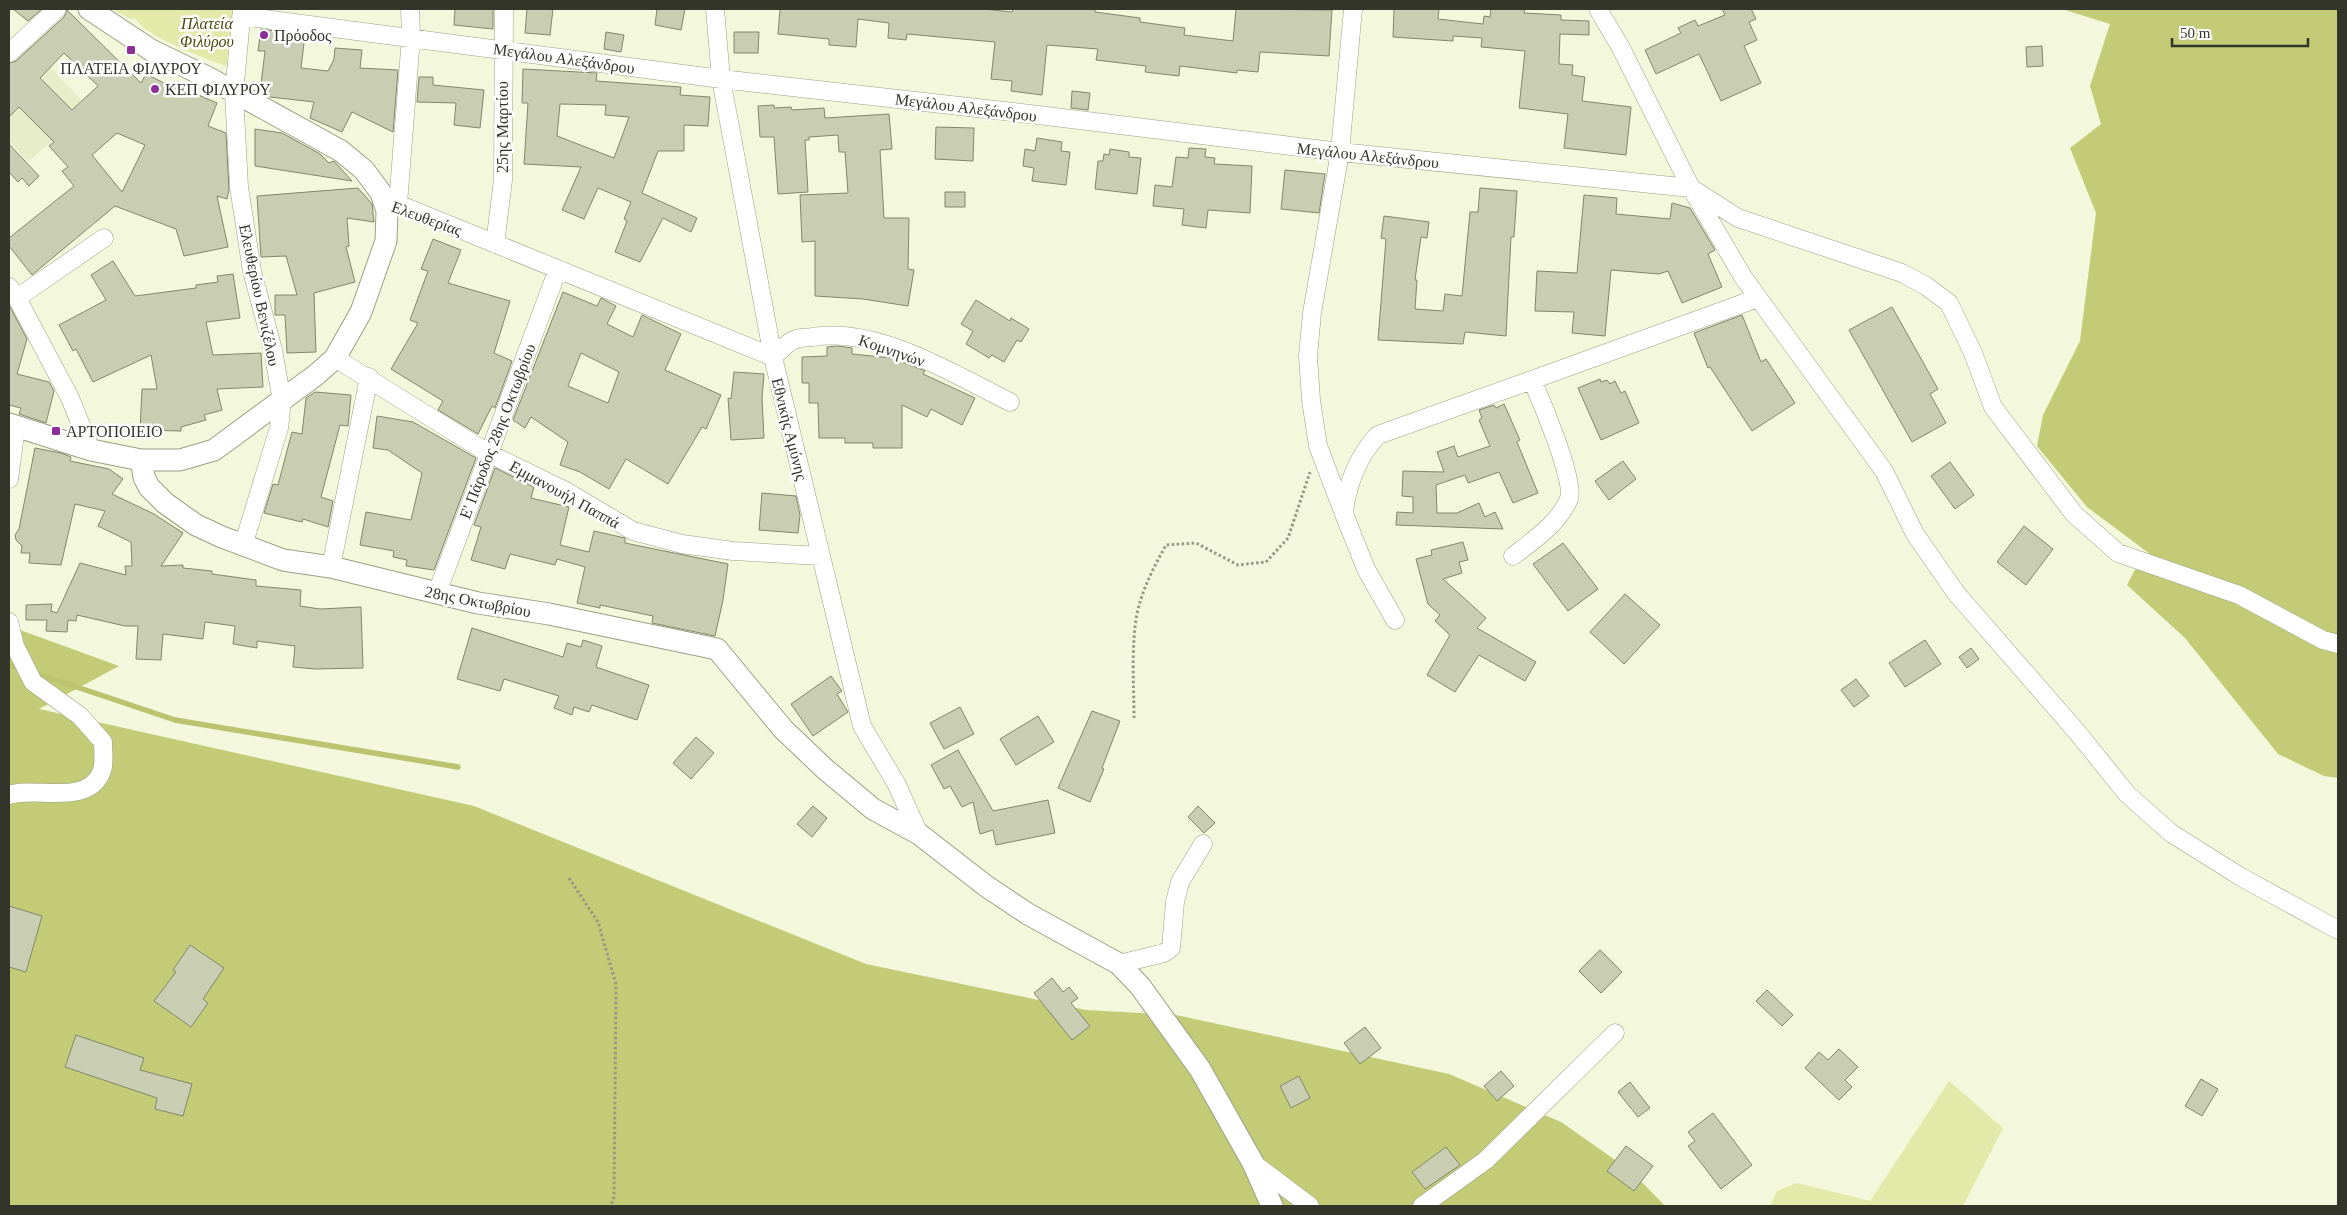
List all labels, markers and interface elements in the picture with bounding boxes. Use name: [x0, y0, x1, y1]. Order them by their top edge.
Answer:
park label: Πλατεία Φιλύρου: [180, 15, 234, 51]
scale bar: [2172, 15, 2308, 47]
text: 50 m: [2180, 25, 2211, 41]
place label: Πρόοδος: [274, 27, 332, 45]
marker: Πρόοδος: [258, 29, 270, 41]
street label: Μεγάλου Αλεξάνδρου: [492, 40, 636, 78]
marker: ΠΛΑΤΕΙΑ ΦΙΛΥΡΟΥ: [125, 44, 137, 56]
place label: ΠΛΑΤΕΙΑ ΦΙΛΥΡΟΥ: [60, 60, 202, 77]
place label: ΚΕΠ ΦΙΛΥΡΟΥ: [165, 81, 271, 98]
street label: 25ης Μαρτίου: [494, 81, 512, 173]
marker: ΚΕΠ ΦΙΛΥΡΟΥ: [149, 83, 161, 95]
street label: Μεγάλου Αλεξάνδρου: [894, 90, 1038, 126]
street label: Μεγάλου Αλεξάνδρου: [1296, 140, 1440, 172]
street label: Ελευθερίας: [389, 198, 465, 240]
street label: Ελευθερίου Βενιζέλου: [235, 223, 283, 368]
street label: Κομνηνών: [856, 331, 927, 371]
street label: Ε' Πάροδος 28ης Οκτωβρίου: [456, 341, 540, 521]
street label: Εθνικής Αμύνης: [768, 376, 811, 483]
place label: ΑΡΤΟΠΟΙΕΙΟ: [66, 423, 163, 440]
marker: ΑΡΤΟΠΟΙΕΙΟ: [50, 425, 62, 437]
street label: Εμμανουήλ Παππά: [506, 457, 623, 533]
street label: 28ης Οκτωβρίου: [423, 583, 532, 621]

